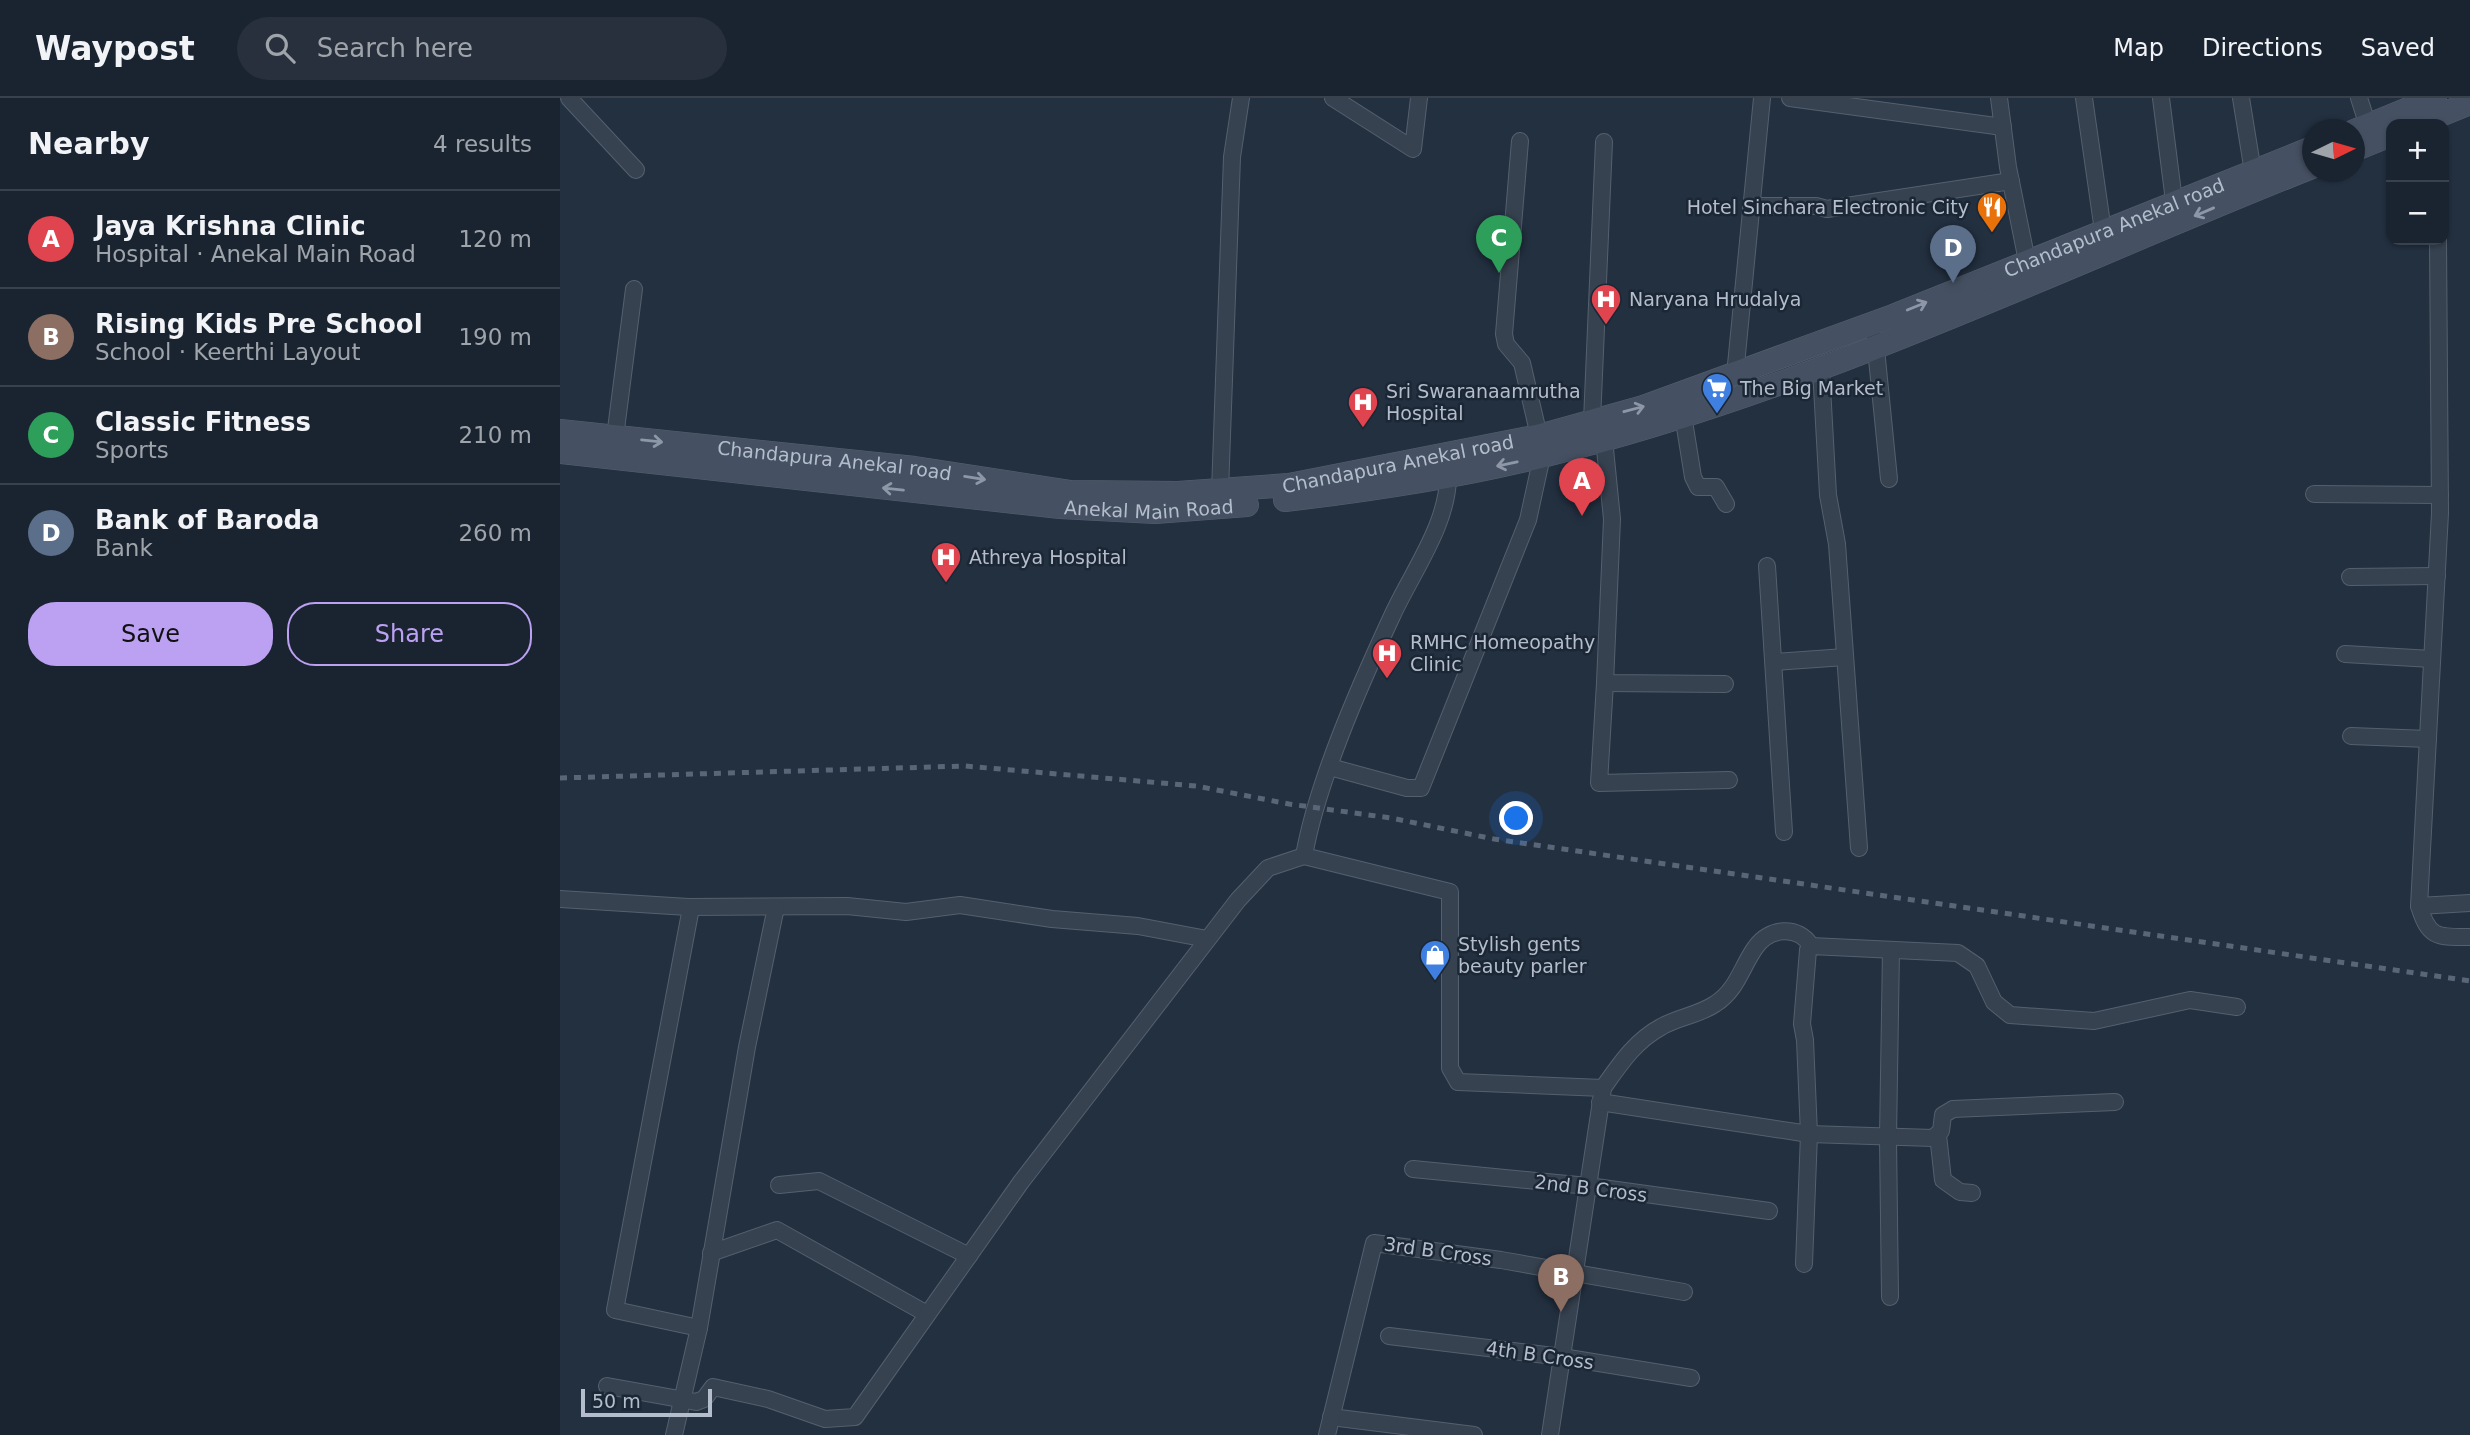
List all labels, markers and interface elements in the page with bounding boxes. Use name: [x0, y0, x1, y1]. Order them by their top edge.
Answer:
search box: [237, 17, 727, 80]
text: Waypost: [35, 29, 195, 68]
icon: search: [261, 29, 299, 67]
text: Search here: [317, 33, 473, 63]
text: Map: [2113, 34, 2164, 62]
text: Directions: [2202, 34, 2323, 62]
text: Saved: [2361, 34, 2435, 62]
north arrow: [2302, 119, 2365, 182]
map controls: [2386, 119, 2449, 245]
button: +: [2386, 119, 2449, 182]
text: Nearby: [28, 126, 150, 161]
text: 4 results: [433, 131, 532, 157]
street label: Chandapura Anekal road: [2001, 173, 2227, 281]
button: −: [2386, 182, 2449, 245]
restaurant icon: Hotel Sinchara Electronic City: [1975, 190, 2009, 234]
place label: Hotel Sinchara Electronic City: [1687, 196, 1969, 218]
one-way arrow: [2194, 206, 2215, 219]
text: Jaya Krishna Clinic: [95, 211, 366, 241]
pin: C: [1476, 215, 1522, 273]
pin: D: [1930, 225, 1976, 283]
text: A: [42, 226, 60, 252]
text: 120 m: [458, 226, 532, 252]
text: Hospital · Anekal Main Road: [95, 241, 416, 267]
hospital icon: Naryana Hrudalya: [1589, 282, 1623, 326]
place label: Naryana Hrudalya: [1629, 288, 1801, 310]
one-way arrow: [1905, 299, 1927, 312]
text: Rising Kids Pre School: [95, 309, 423, 339]
text: B: [42, 324, 60, 350]
text: 190 m: [458, 324, 532, 350]
text: School · Keerthi Layout: [95, 339, 360, 365]
supermarket icon: The Big Market: [1700, 371, 1734, 415]
place label: The Big Market: [1739, 377, 1883, 399]
place label: Sri Swaranaamrutha Hospital: [1386, 380, 1581, 424]
hospital icon: Sri Swaranaamrutha Hospital: [1346, 385, 1380, 429]
one-way arrow: [1623, 402, 1645, 415]
text: Classic Fitness: [95, 407, 311, 437]
text: C: [43, 422, 59, 448]
text: 210 m: [458, 422, 532, 448]
street label: Chandapura Anekal road: [1281, 430, 1516, 496]
one-way arrow: [640, 435, 663, 448]
street label: Chandapura Anekal road: [716, 436, 953, 484]
text: Sports: [95, 437, 169, 463]
one-way arrow: [1496, 457, 1519, 471]
pin: A: [1559, 458, 1605, 516]
one-way arrow: [964, 472, 986, 485]
one-way arrow: [882, 482, 905, 495]
street label: Anekal Main Road: [1064, 495, 1234, 523]
text: Bank of Baroda: [95, 505, 320, 535]
text: D: [41, 520, 61, 546]
text: 260 m: [458, 520, 532, 546]
text: Bank: [95, 535, 153, 561]
hospital icon: Athreya Hospital: [929, 540, 963, 584]
place label: Athreya Hospital: [969, 546, 1127, 568]
button: Save: [28, 602, 273, 666]
button: Share: [287, 602, 532, 666]
place label: RMHC Homeopathy Clinic: [1410, 631, 1595, 675]
hospital icon: RMHC Homeopathy Clinic: [1370, 636, 1404, 680]
your location: [1499, 801, 1533, 835]
place label: Stylish gents beauty parler: [1458, 933, 1587, 977]
shop icon: Stylish gents beauty parler: [1418, 938, 1452, 982]
street label: 2nd B Cross: [1533, 1170, 1649, 1206]
street label: 3rd B Cross: [1383, 1233, 1493, 1269]
pin: B: [1538, 1254, 1584, 1312]
street label: 4th B Cross: [1485, 1337, 1595, 1373]
scale bar: [581, 1386, 712, 1418]
text: 50 m: [592, 1390, 641, 1412]

